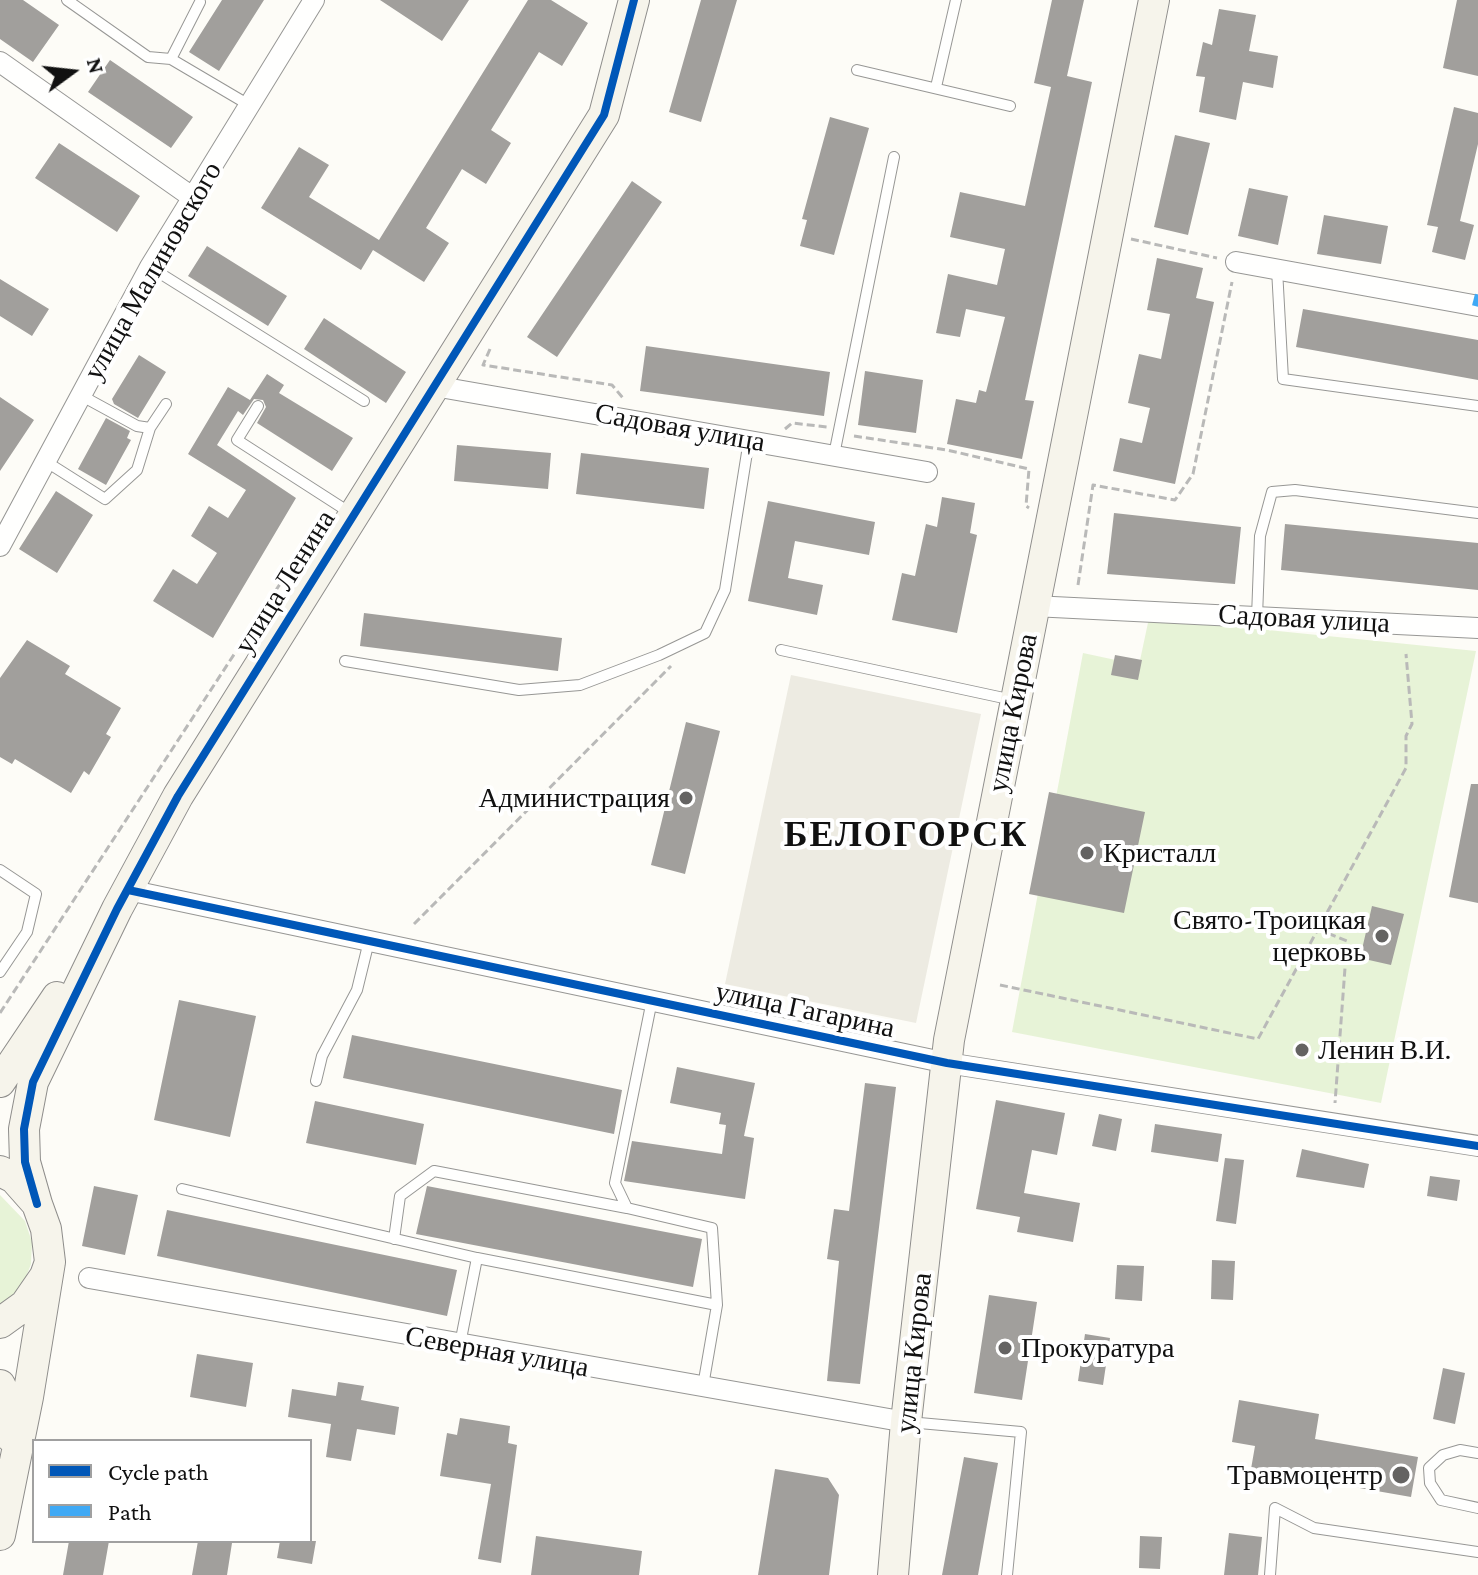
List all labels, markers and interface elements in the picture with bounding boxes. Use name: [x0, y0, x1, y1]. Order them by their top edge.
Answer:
north arrow: [32, 32, 112, 112]
text: N: [82, 55, 110, 76]
street label: улица Малиновского: [77, 156, 229, 386]
street label: Садовая улица: [592, 397, 768, 459]
street label: улица Ленина: [228, 504, 342, 660]
street label: Садовая улица: [1217, 598, 1391, 640]
street label: улица Кирова: [981, 631, 1045, 795]
place label: Администрация: [479, 781, 670, 815]
marker: Администрация: [677, 789, 695, 807]
district label: БЕЛОГОРСК: [784, 813, 1028, 857]
place label: Кристалл: [1103, 836, 1216, 870]
marker: Кристалл: [1078, 844, 1096, 862]
place label: Свято-Троицкая церковь: [1173, 903, 1366, 969]
marker: Свято-Троицкая церковь: [1373, 927, 1391, 945]
street label: улица Гагарина: [712, 975, 898, 1045]
place label: Ленин В.И.: [1318, 1033, 1451, 1067]
marker: Ленин В.И.: [1293, 1041, 1311, 1059]
street label: улица Кирова: [889, 1271, 939, 1435]
street label: Северная улица: [403, 1319, 591, 1385]
place label: Прокуратура: [1021, 1331, 1174, 1365]
marker: Прокуратура: [996, 1339, 1014, 1357]
legend: [32, 1439, 312, 1543]
text: Cycle path: [108, 1458, 209, 1485]
place label: Травмоцентр: [1227, 1458, 1383, 1492]
marker: Травмоцентр: [1390, 1464, 1412, 1486]
text: Path: [108, 1498, 152, 1525]

